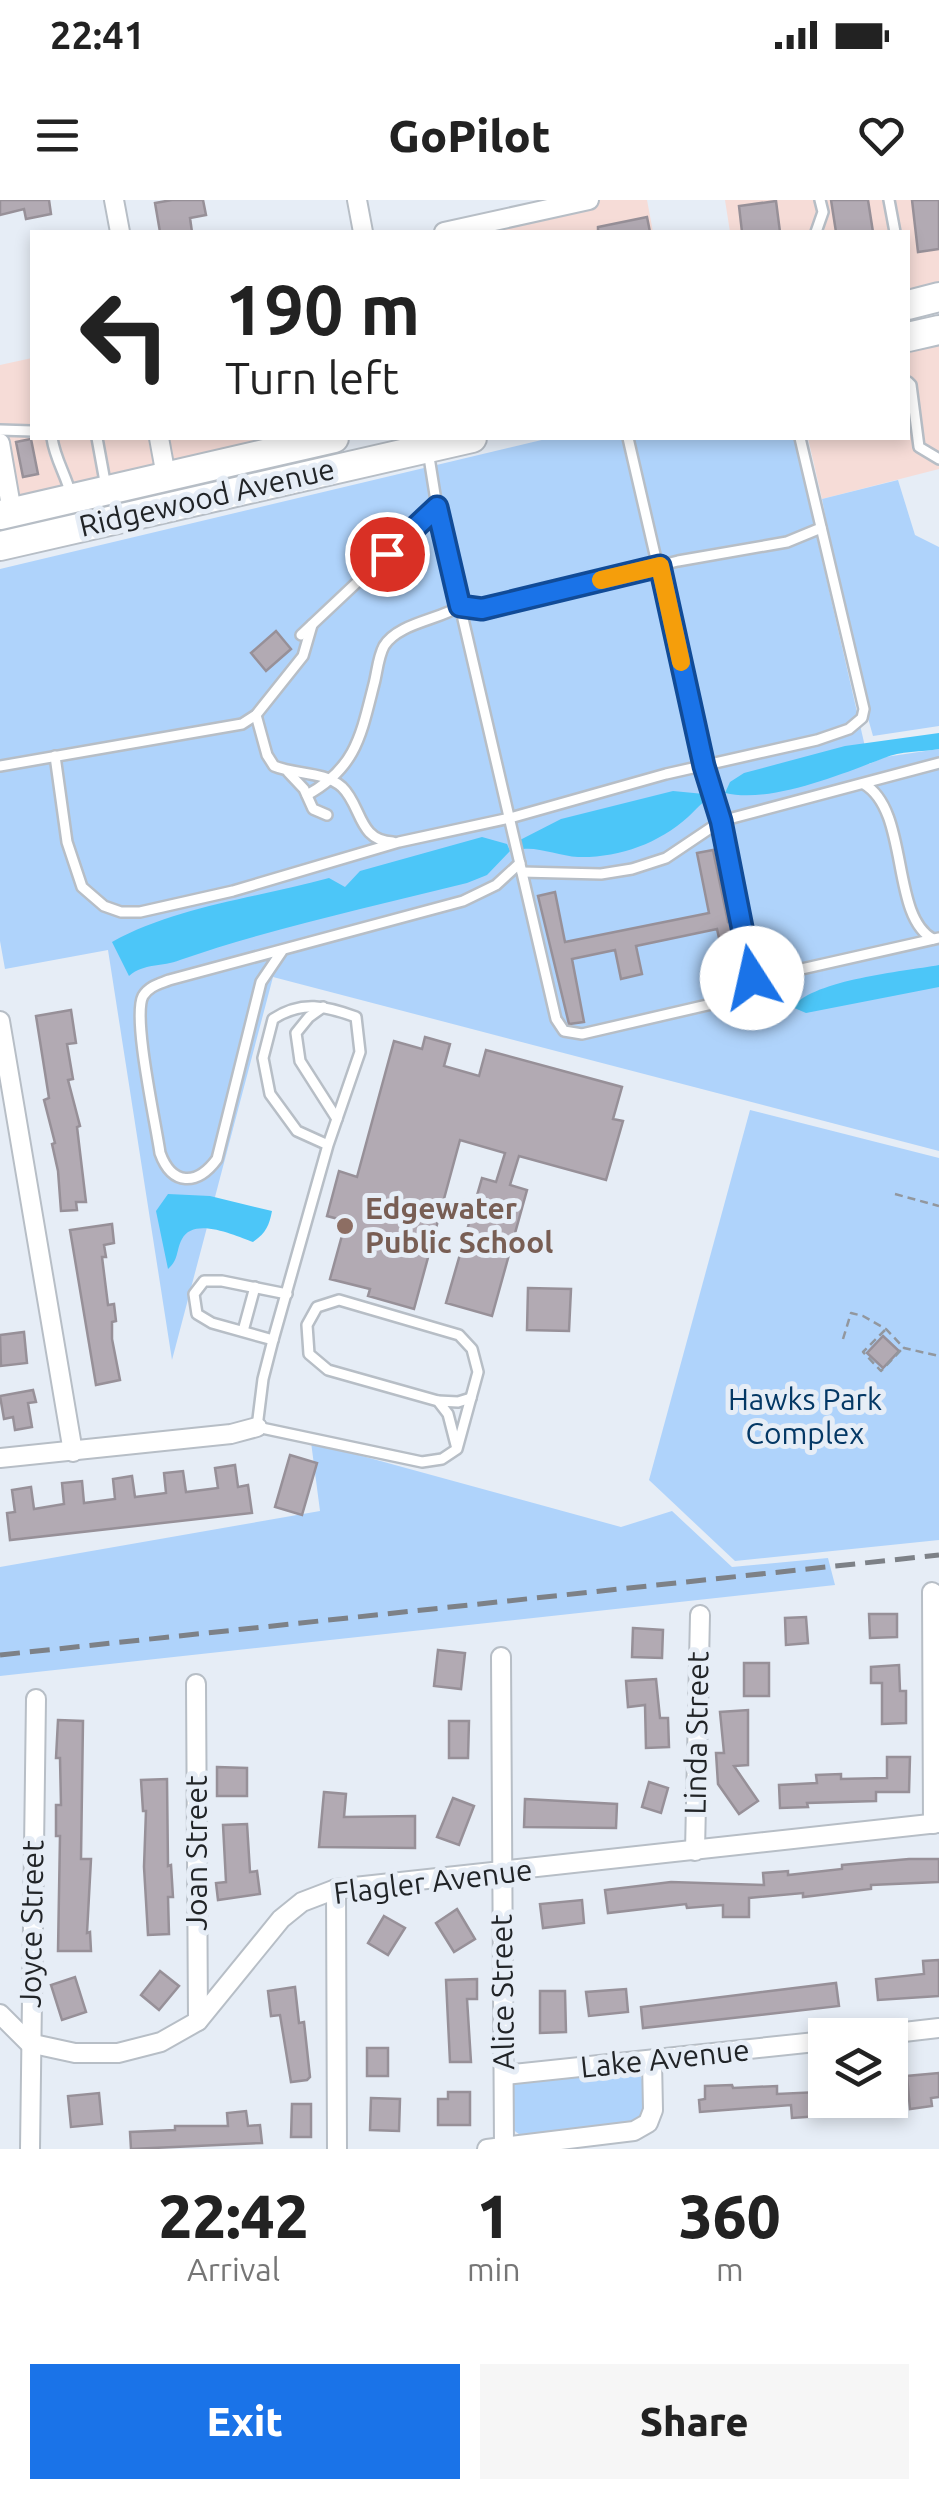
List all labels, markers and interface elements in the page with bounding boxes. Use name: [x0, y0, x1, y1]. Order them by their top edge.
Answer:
text: 22:41: [50, 14, 145, 56]
icon: menu: [30, 108, 85, 163]
icon: heart: [854, 108, 909, 163]
text: GoPilot: [388, 110, 551, 161]
icon: left: [60, 270, 190, 400]
text: 190 m: [225, 270, 420, 348]
text: Turn left: [225, 352, 399, 403]
street label: Ridgewood Avenue: [76, 451, 338, 543]
pin: [345, 512, 430, 597]
icon: arrive: [360, 527, 415, 582]
position arrow: [700, 926, 804, 1030]
place label: Edgewater Public School: [365, 1191, 553, 1259]
marker: Edgewater Public School: [334, 1215, 356, 1237]
park label: Hawks Park Complex: [728, 1382, 882, 1450]
street label: Linda Street: [678, 1651, 714, 1815]
street label: Joan Street: [179, 1775, 213, 1931]
street label: Joyce Street: [13, 1840, 49, 2008]
street label: Flagler Avenue: [331, 1852, 534, 1910]
street label: Alice Street: [484, 1914, 520, 2070]
map controls: [808, 2018, 908, 2118]
button: layers: [808, 2018, 908, 2118]
street label: Lake Avenue: [579, 2032, 751, 2084]
text: 22:42: [158, 2182, 309, 2249]
text: 1: [477, 2182, 511, 2249]
text: 360: [679, 2182, 781, 2249]
text: Arrival: [187, 2251, 280, 2287]
text: min: [467, 2251, 521, 2287]
text: m: [716, 2251, 744, 2287]
button: Exit: [30, 2364, 460, 2479]
button: Share: [480, 2364, 909, 2479]

